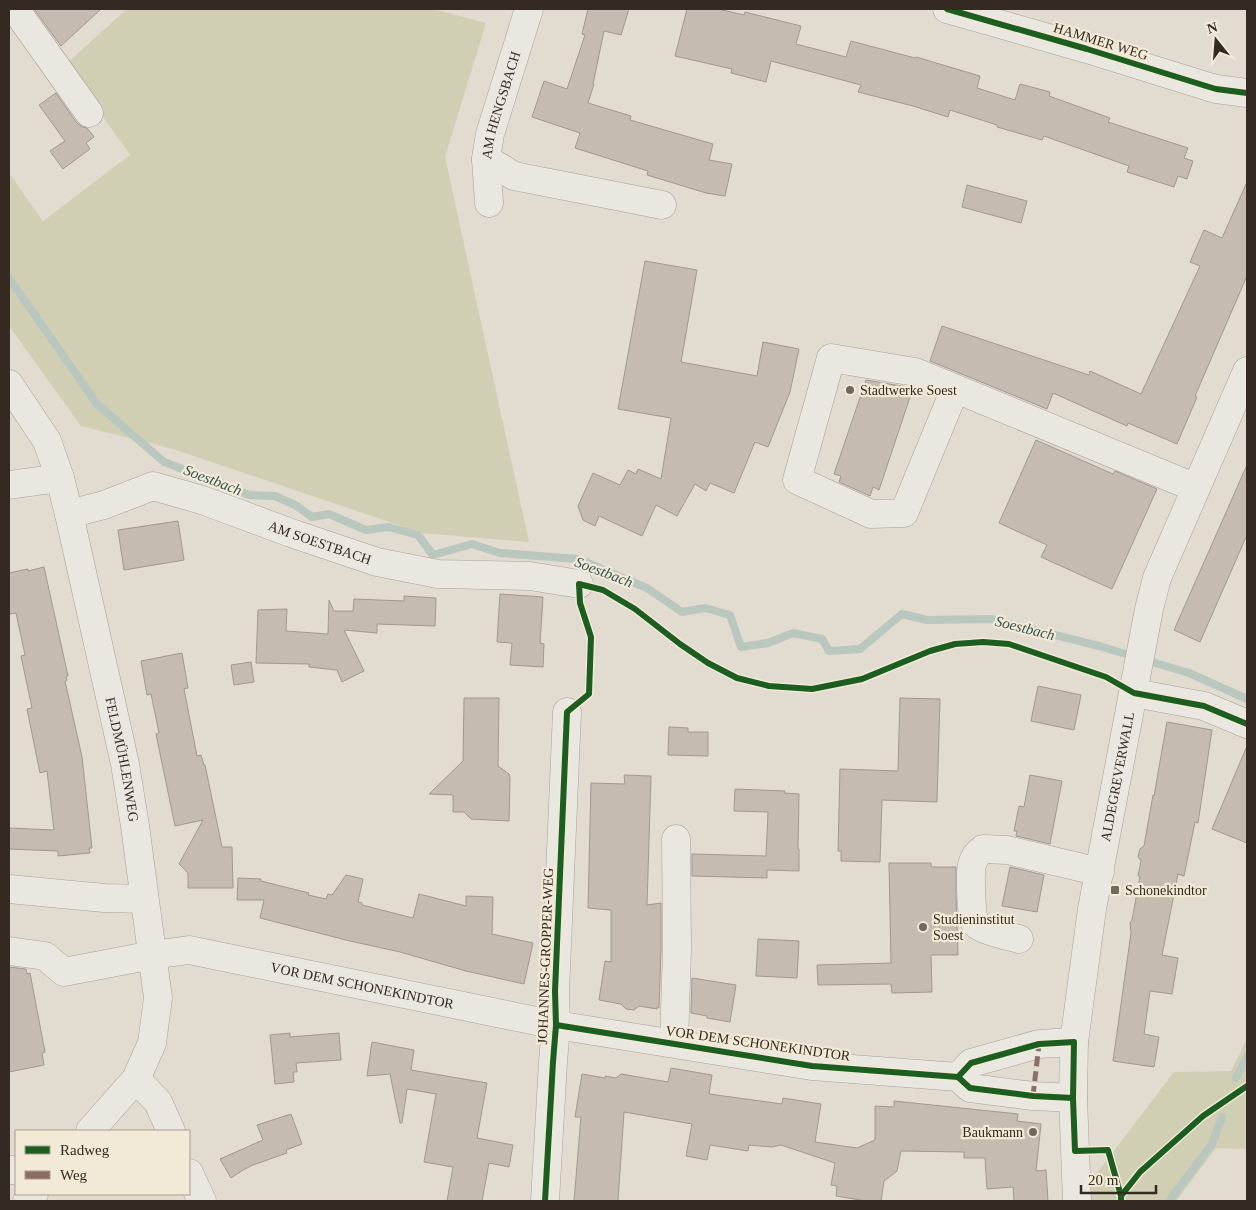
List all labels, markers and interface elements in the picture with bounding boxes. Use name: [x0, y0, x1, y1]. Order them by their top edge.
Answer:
north arrow: [1191, 15, 1241, 65]
text: N: [1205, 19, 1219, 37]
street label: HAMMER WEG: [1052, 20, 1150, 63]
street label: AM HENGSBACH: [479, 49, 523, 160]
place label: Stadtwerke Soest: [860, 383, 957, 398]
marker: Stadtwerke Soest: [844, 384, 856, 396]
water label: Soestbach: [182, 462, 244, 498]
street label: AM SOESTBACH: [266, 518, 373, 568]
water label: Soestbach: [573, 554, 635, 590]
water label: Soestbach: [994, 613, 1056, 643]
street label: FELDMÜHLENWEG: [102, 696, 141, 823]
street label: ALDEGREVERWALL: [1098, 711, 1137, 843]
street label: JOHANNES-GROPPER-WEG: [535, 868, 556, 1045]
place label: Schonekindtor: [1125, 883, 1207, 898]
marker: Schonekindtor: [1109, 884, 1121, 896]
place label: Studieninstitut Soest: [933, 912, 1015, 943]
marker: Studieninstitut Soest: [917, 921, 929, 933]
street label: VOR DEM SCHONEKINDTOR: [269, 960, 456, 1012]
street label: VOR DEM SCHONEKINDTOR: [665, 1023, 852, 1064]
place label: Baukmann: [962, 1125, 1023, 1140]
marker: Baukmann: [1027, 1126, 1039, 1138]
legend: [15, 1130, 190, 1195]
text: Radweg: [60, 1142, 110, 1158]
scale bar: [1081, 1162, 1156, 1194]
text: Weg: [60, 1167, 88, 1183]
text: 20 m: [1088, 1172, 1119, 1188]

